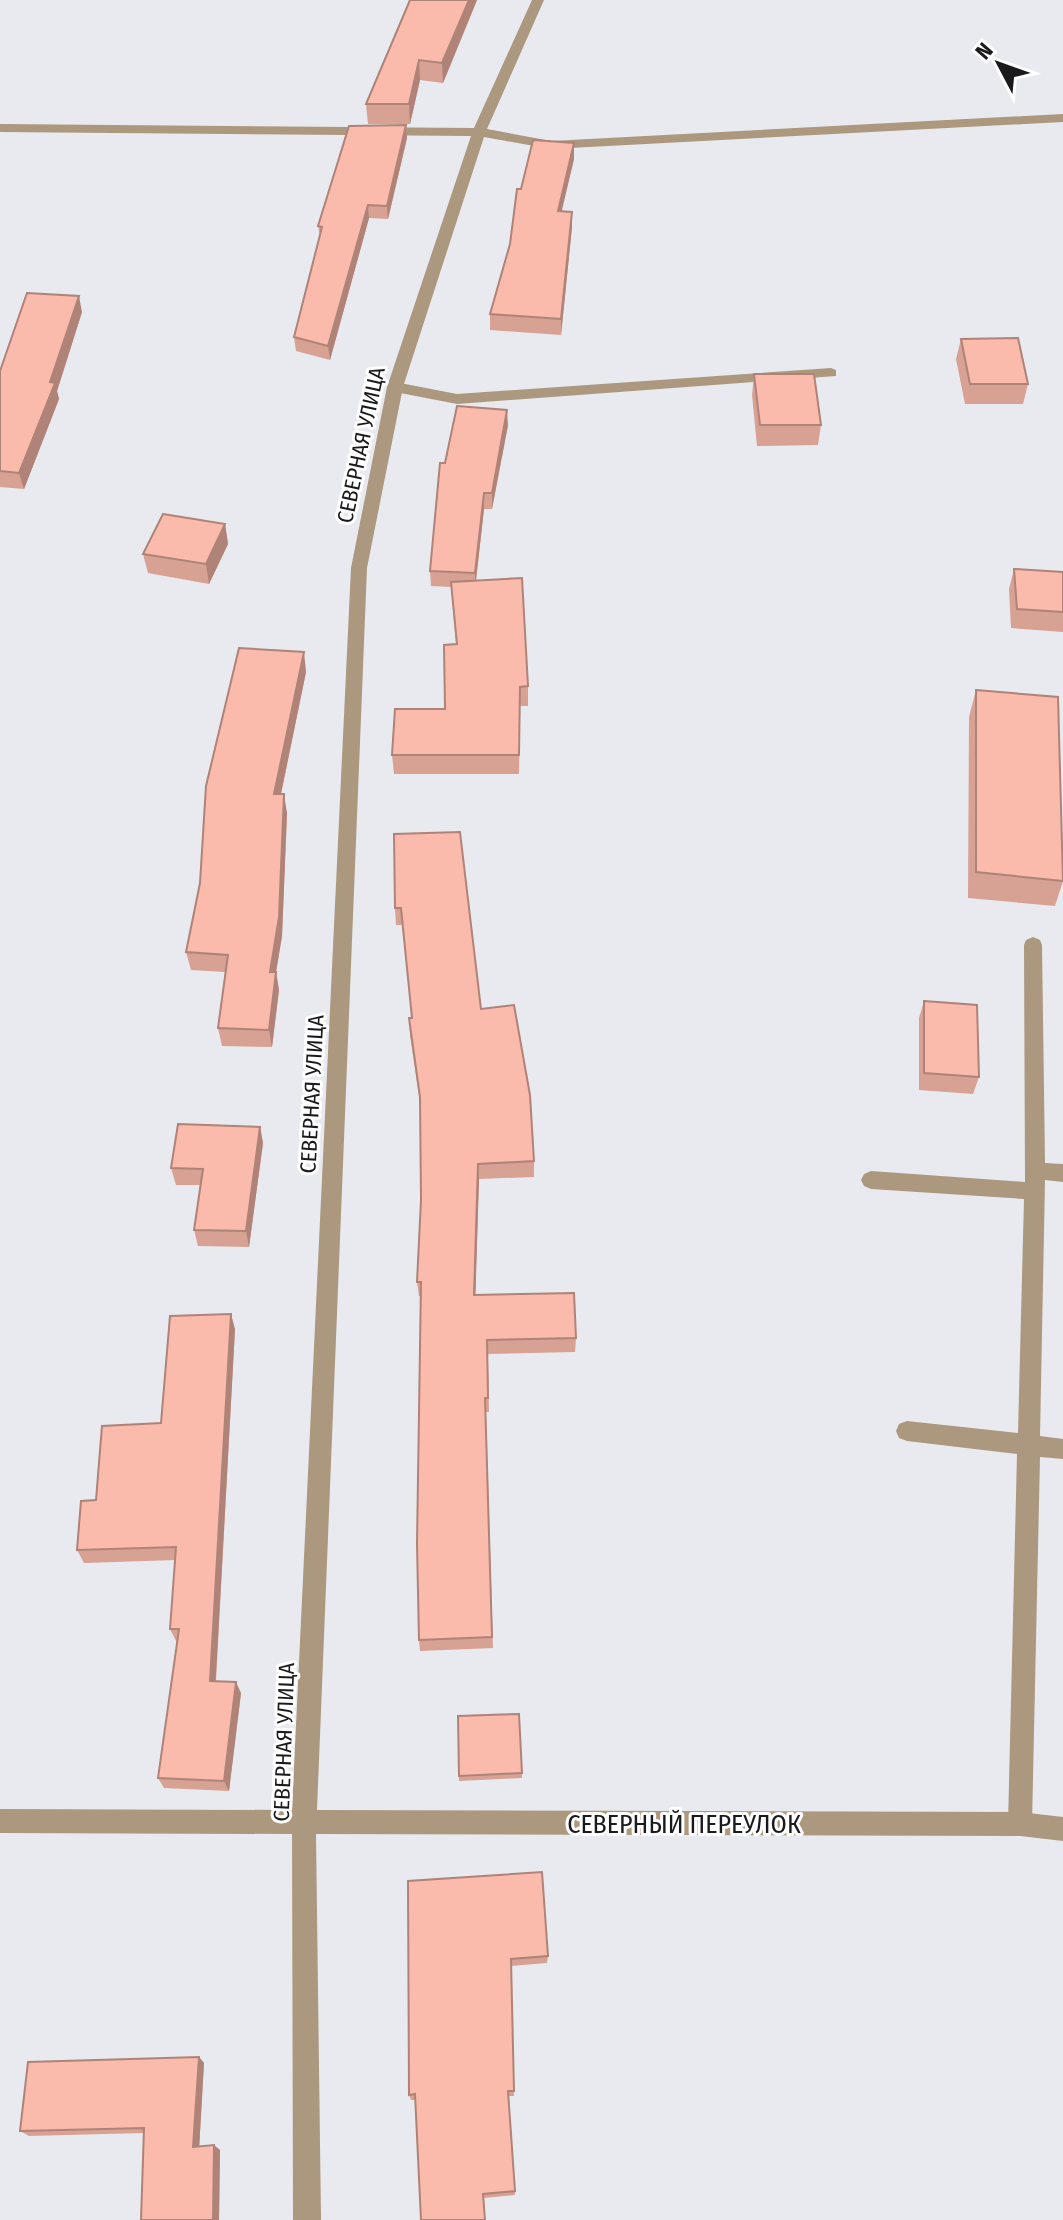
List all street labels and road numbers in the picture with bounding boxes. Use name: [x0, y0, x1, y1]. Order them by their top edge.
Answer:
street label: СЕВЕРНАЯ УЛИЦА: [331, 364, 391, 525]
street label: СЕВЕРНАЯ УЛИЦА: [294, 1014, 330, 1174]
street label: СЕВЕРНАЯ УЛИЦА: [268, 1662, 300, 1822]
street label: СЕВЕРНЫЙ ПЕРЕУЛОК: [567, 1809, 801, 1840]

